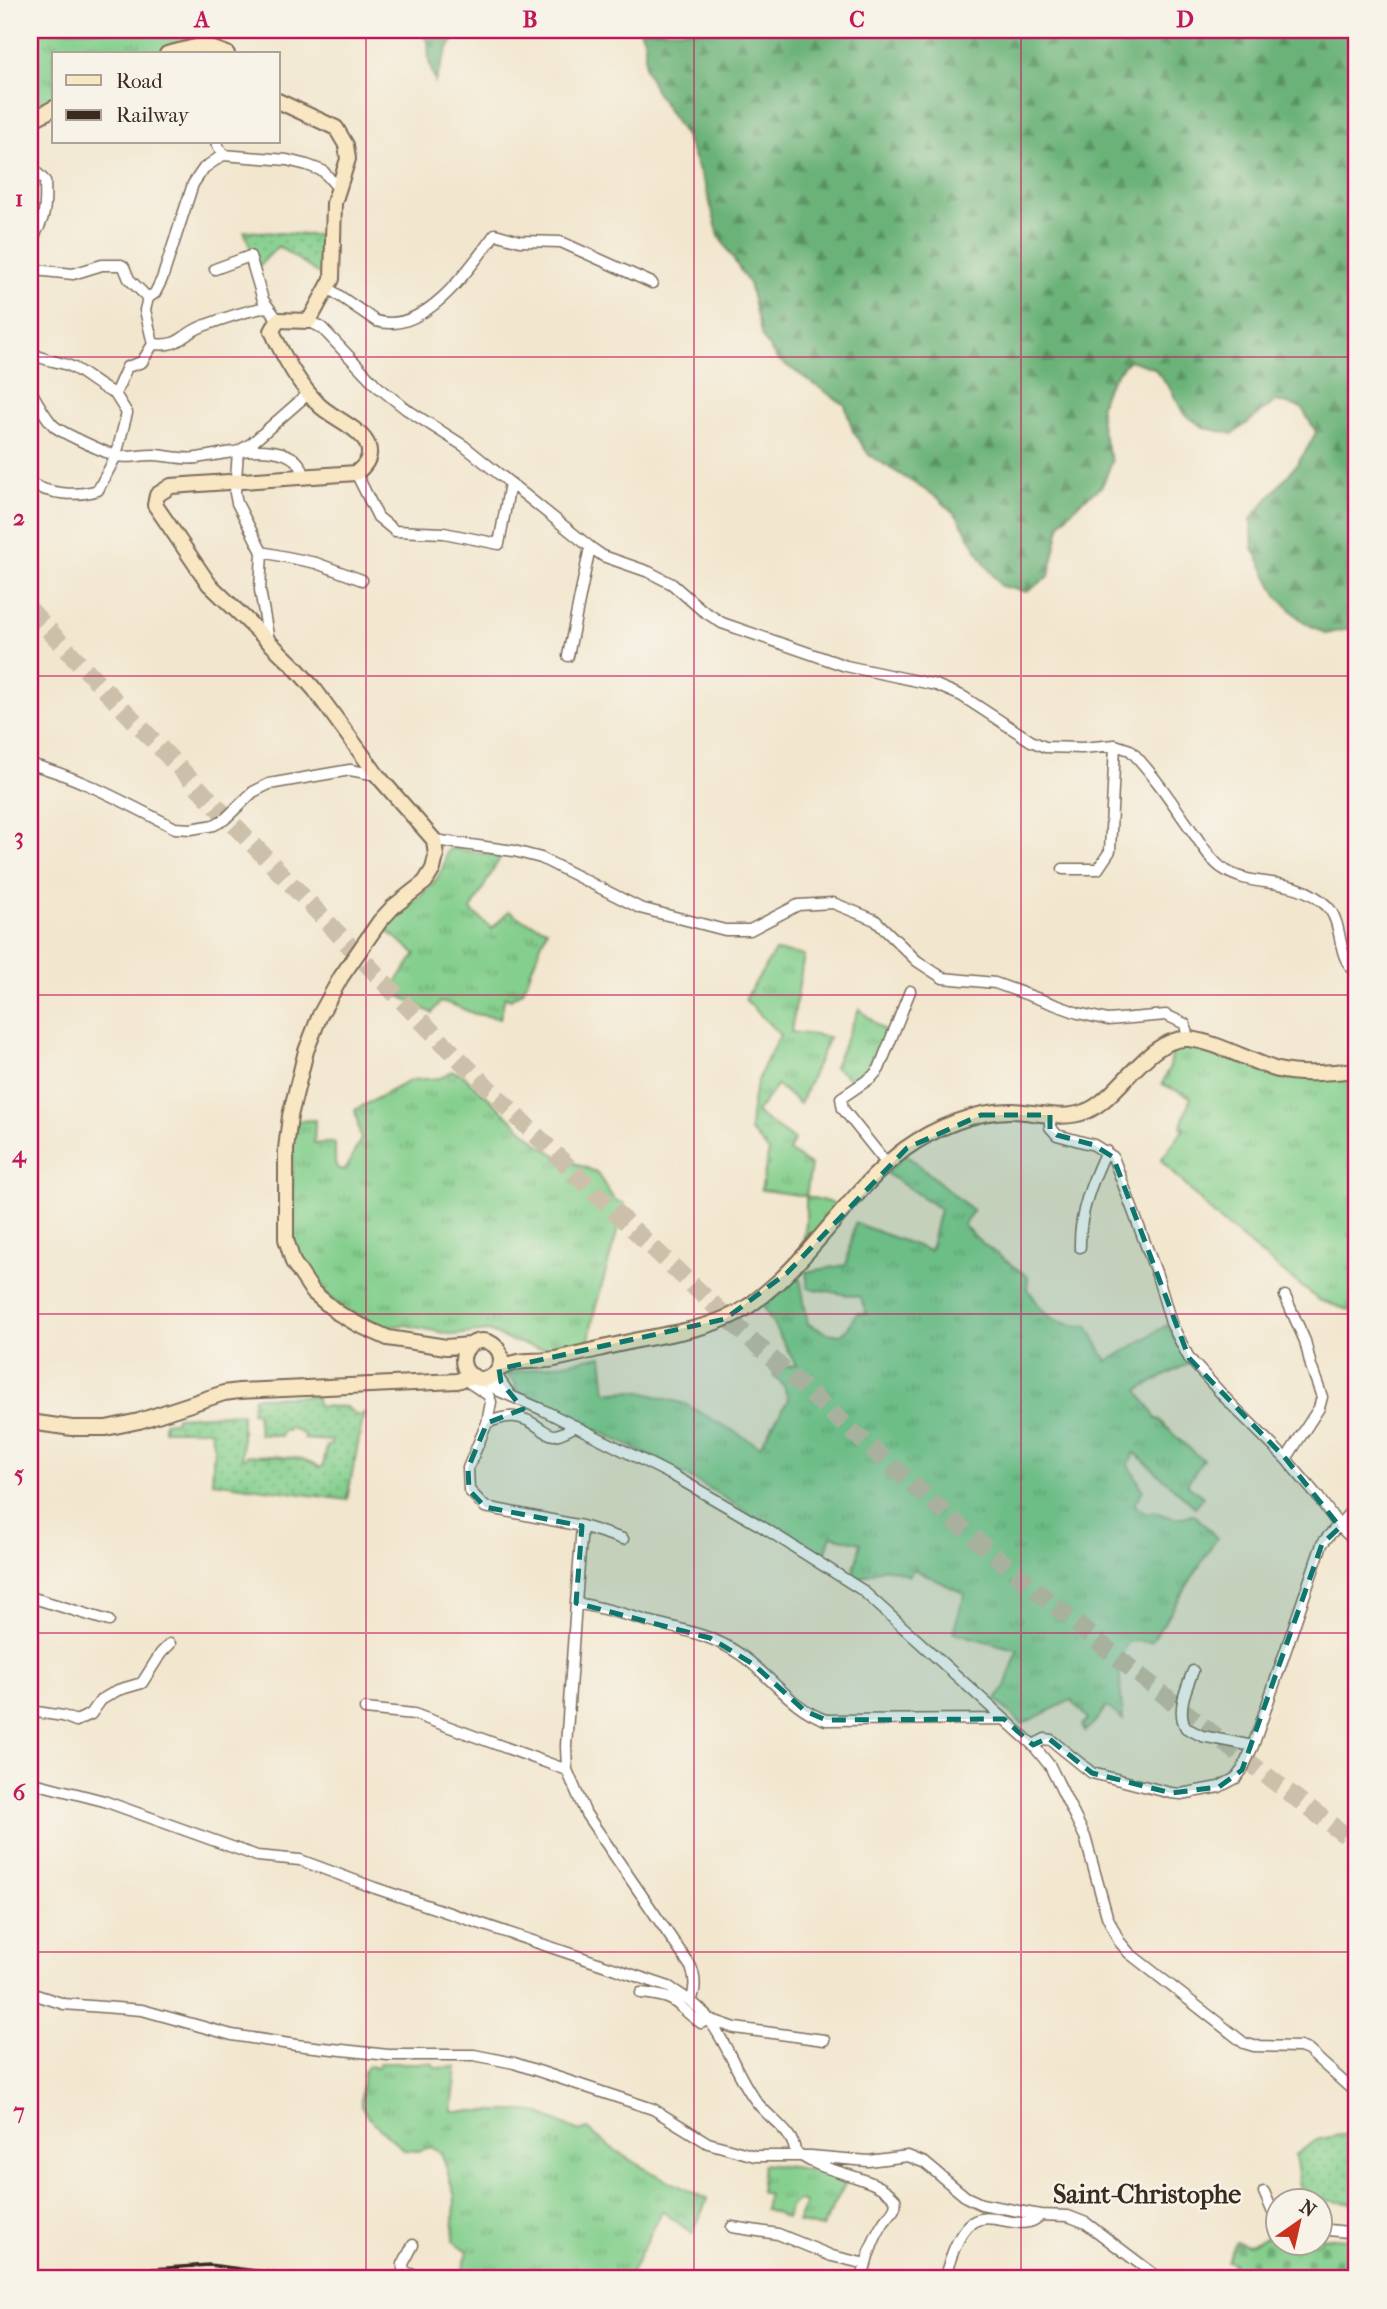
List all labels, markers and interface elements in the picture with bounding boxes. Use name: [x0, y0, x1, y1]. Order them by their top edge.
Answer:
text: A: [193, 6, 211, 33]
text: B: [523, 6, 538, 33]
text: C: [849, 6, 865, 33]
text: D: [1176, 6, 1194, 33]
legend: [52, 52, 280, 144]
text: Road: [116, 69, 163, 93]
text: Railway: [116, 103, 190, 127]
text: 1: [15, 185, 23, 212]
text: 2: [13, 504, 25, 531]
text: 3: [14, 823, 24, 850]
text: 4: [11, 1141, 27, 1168]
text: 5: [14, 1460, 24, 1487]
text: 6: [13, 1779, 26, 1806]
text: 7: [12, 2098, 25, 2125]
district label: Saint-Christophe: [1053, 2179, 1241, 2210]
north arrow: [1264, 2186, 1334, 2256]
text: N: [1296, 2196, 1321, 2222]

